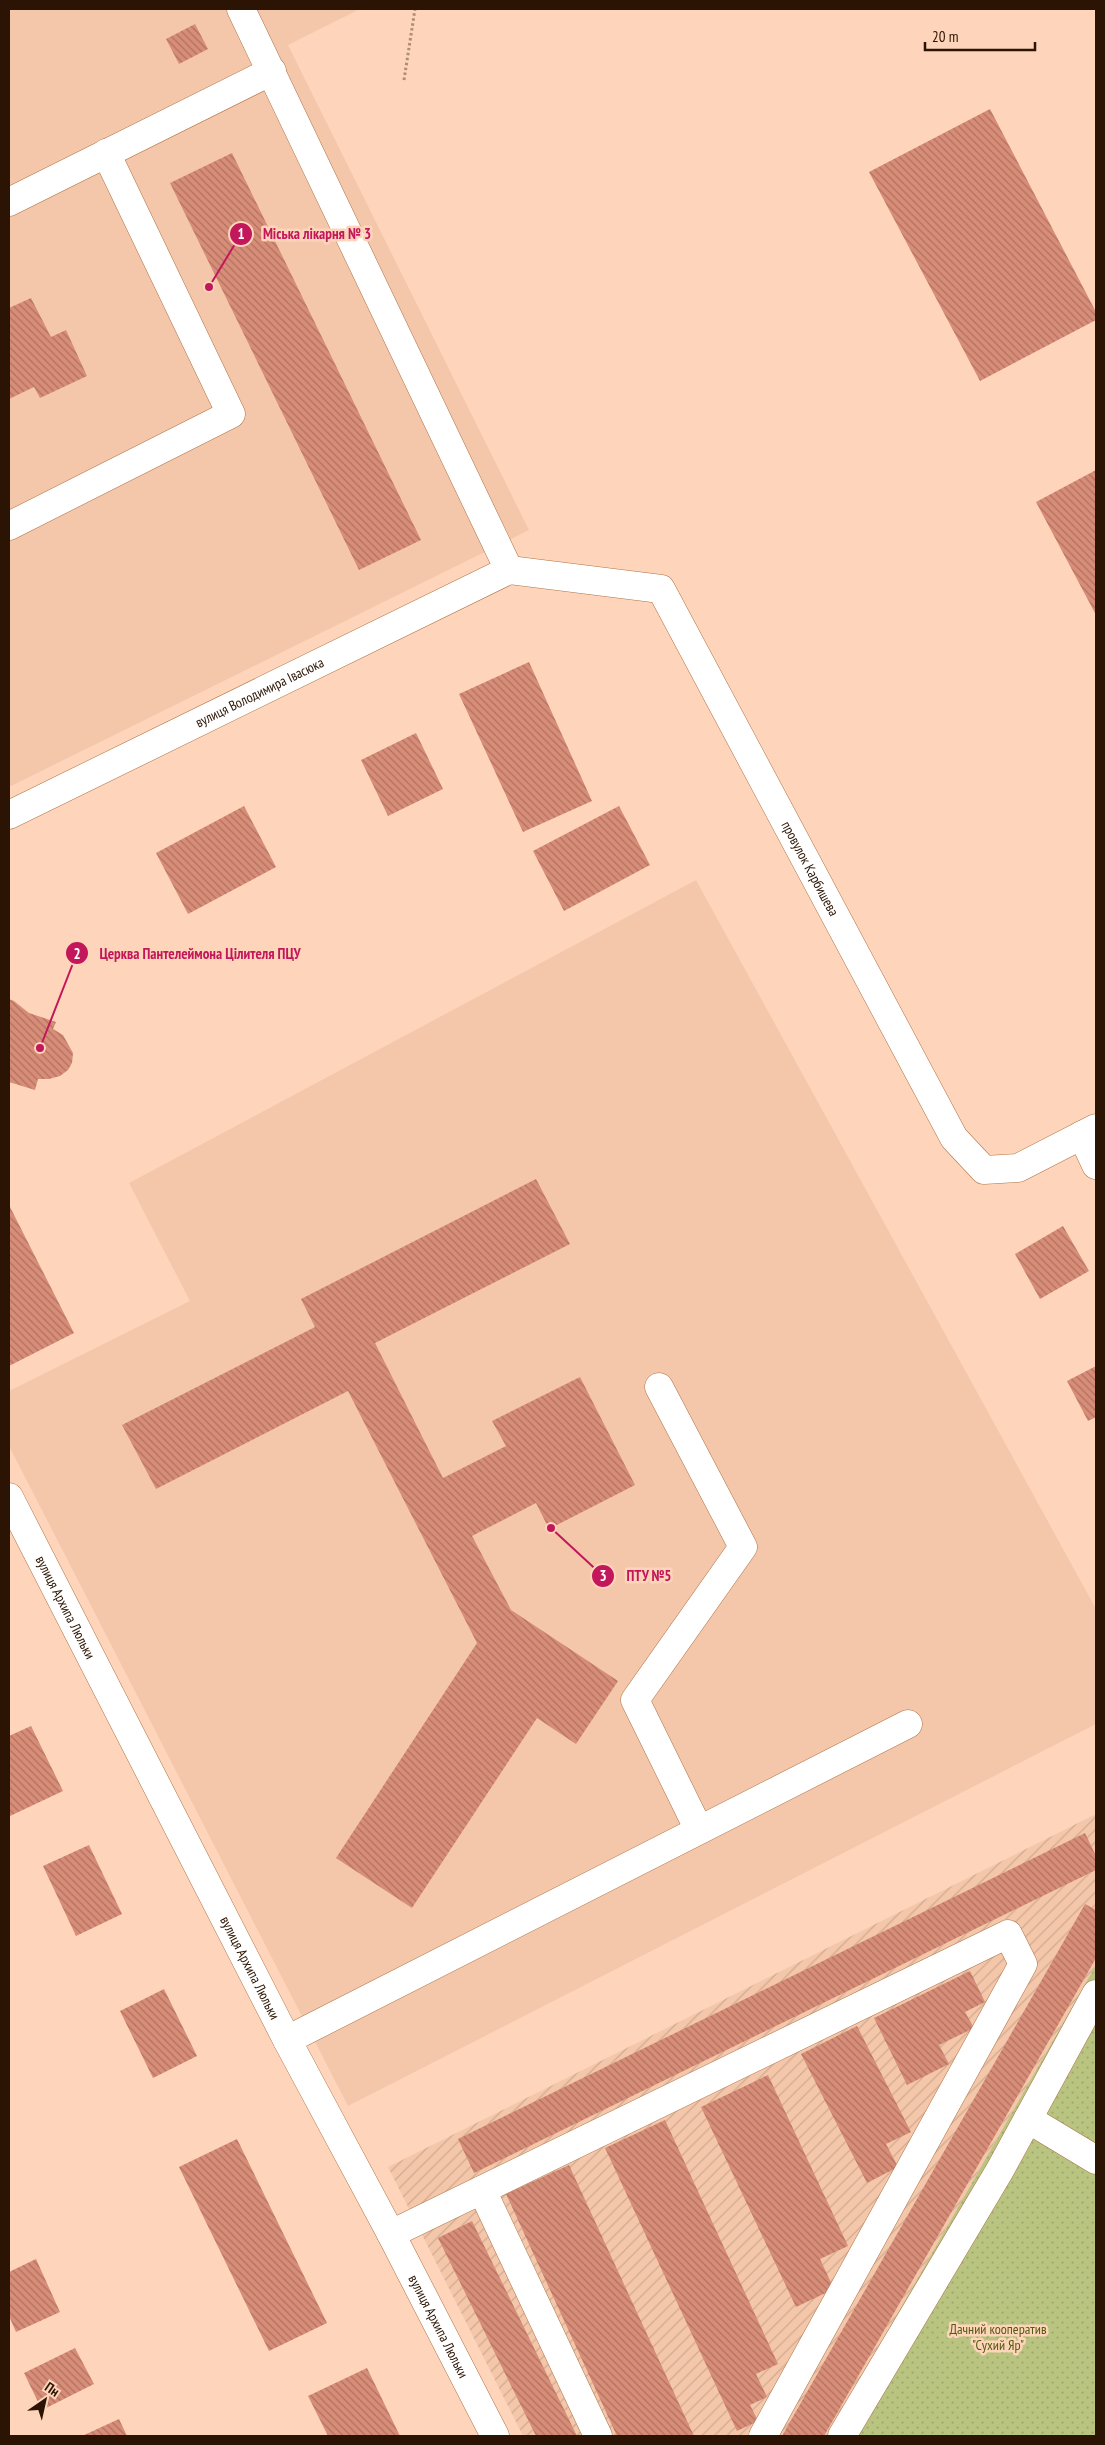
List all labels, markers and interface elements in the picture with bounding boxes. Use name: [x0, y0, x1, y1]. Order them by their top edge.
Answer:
scale bar: [925, 20, 1035, 52]
text: 20 m: [932, 27, 958, 46]
callout: Міська лікарня № 3: [228, 219, 382, 249]
text: 1: [237, 224, 245, 243]
text: Міська лікарня № 3: [263, 224, 371, 243]
street label: вулиця Володимира Івасюка: [192, 653, 327, 731]
street label: провулок Карбишева: [777, 818, 843, 919]
callout: Церква Пантелеймона Цілителя ПЦУ: [65, 938, 311, 968]
text: 2: [73, 944, 81, 963]
text: Церква Пантелеймона Цілителя ПЦУ: [99, 944, 301, 963]
street label: вулиця Архипа Люльки: [32, 1553, 99, 1662]
callout: ПТУ №5: [591, 1561, 681, 1591]
text: 3: [599, 1566, 607, 1585]
text: ПТУ №5: [626, 1566, 672, 1585]
street label: вулиця Архипа Люльки: [216, 1913, 284, 2023]
street label: вулиця Архипа Люльки: [405, 2272, 473, 2381]
park label: Дачний кооператив "Сухий Яр": [949, 2320, 1047, 2354]
north arrow: [20, 2375, 70, 2425]
text: Пн: [42, 2378, 63, 2400]

